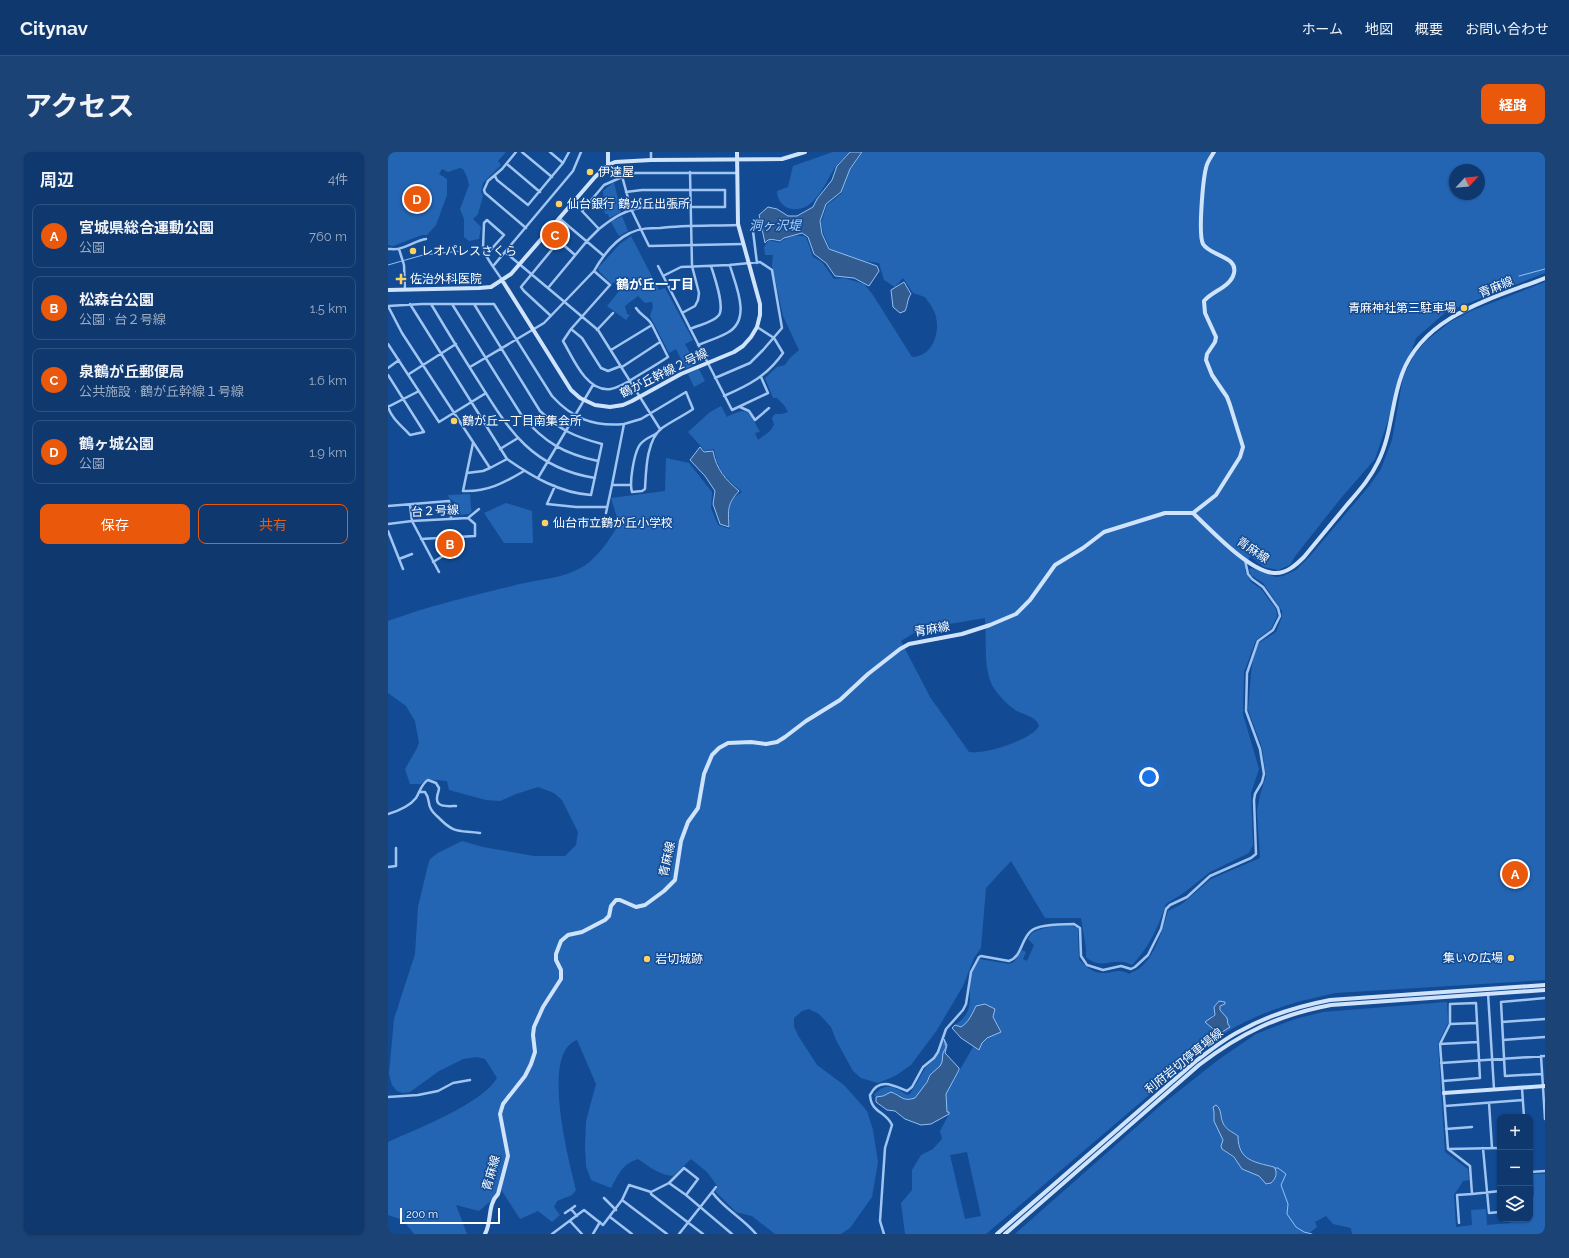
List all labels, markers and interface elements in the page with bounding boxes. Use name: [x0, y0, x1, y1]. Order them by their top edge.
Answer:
text: Citynav: [20, 17, 88, 39]
text: ホーム: [1301, 21, 1343, 37]
text: 地図: [1365, 21, 1393, 37]
text: 概要: [1415, 21, 1443, 37]
text: お問い合わせ: [1465, 21, 1549, 37]
button: 経路: [1481, 84, 1545, 124]
text: アクセス: [24, 90, 135, 123]
north arrow: [1449, 164, 1485, 200]
place label: 伊達屋: [598, 165, 634, 179]
marker: 伊達屋: [585, 167, 595, 177]
text: 周辺: [40, 170, 74, 190]
text: 4件: [328, 172, 348, 187]
pin: D: [404, 184, 430, 214]
place label: 仙台銀行 鶴が丘出張所: [567, 197, 690, 211]
marker: 仙台銀行 鶴が丘出張所: [554, 199, 564, 209]
water label: 洞ヶ沢堤: [749, 218, 803, 233]
text: 宮城県総合運動公園: [79, 219, 214, 237]
pin: C: [542, 220, 568, 250]
text: A: [50, 229, 58, 244]
text: 760 m: [309, 229, 347, 244]
text: 公園: [79, 240, 105, 255]
place label: レオパレスさくら: [421, 244, 517, 258]
marker: レオパレスさくら: [408, 246, 418, 256]
place label: 佐治外科医院: [410, 272, 482, 286]
marker: 佐治外科医院: [395, 273, 407, 285]
street label: 青麻線: [1477, 274, 1515, 300]
district label: 鶴が丘一丁目: [616, 277, 694, 292]
text: 松森台公園: [79, 291, 154, 309]
text: B: [50, 301, 58, 316]
text: 1.5 km: [310, 301, 347, 316]
place label: 青麻神社第三駐車場: [1348, 301, 1456, 315]
marker: 青麻神社第三駐車場: [1459, 303, 1469, 313]
text: 公園 · 台２号線: [79, 312, 166, 327]
street label: 鶴が丘幹線２号線: [618, 346, 710, 400]
text: 泉鶴が丘郵便局: [79, 363, 184, 381]
text: C: [50, 373, 58, 388]
text: 1.6 km: [309, 373, 347, 388]
text: 公共施設 · 鶴が丘幹線１号線: [79, 384, 244, 399]
place label: 鶴が丘一丁目南集会所: [462, 414, 582, 428]
marker: 鶴が丘一丁目南集会所: [449, 416, 459, 426]
text: 鶴ヶ城公園: [79, 435, 154, 453]
text: D: [49, 445, 59, 460]
text: 1.9 km: [309, 445, 347, 460]
text: 公園: [79, 456, 105, 471]
street label: 台２号線: [411, 503, 459, 519]
button: 保存: [40, 504, 190, 544]
button: 共有: [198, 504, 348, 544]
place label: 仙台市立鶴が丘小学校: [553, 516, 673, 530]
marker: 仙台市立鶴が丘小学校: [540, 518, 550, 528]
pin: B: [437, 529, 463, 559]
street label: 青麻線: [1234, 534, 1272, 566]
street label: 青麻線: [913, 619, 951, 639]
your location: [1139, 767, 1159, 787]
street label: 青麻線: [656, 840, 678, 878]
pin: A: [1502, 859, 1528, 889]
place label: 集いの広場: [1443, 951, 1503, 965]
place label: 岩切城跡: [655, 952, 703, 966]
marker: 集いの広場: [1506, 953, 1516, 963]
marker: 岩切城跡: [642, 954, 652, 964]
street label: 利府岩切停車場線: [1142, 1025, 1226, 1097]
map controls: [1497, 1114, 1533, 1222]
button: +: [1497, 1114, 1533, 1150]
button: −: [1497, 1150, 1533, 1186]
street label: 青麻線: [479, 1154, 503, 1192]
button: layers: [1497, 1186, 1533, 1222]
scale bar: [400, 1206, 500, 1225]
text: 200 m: [406, 1208, 438, 1221]

